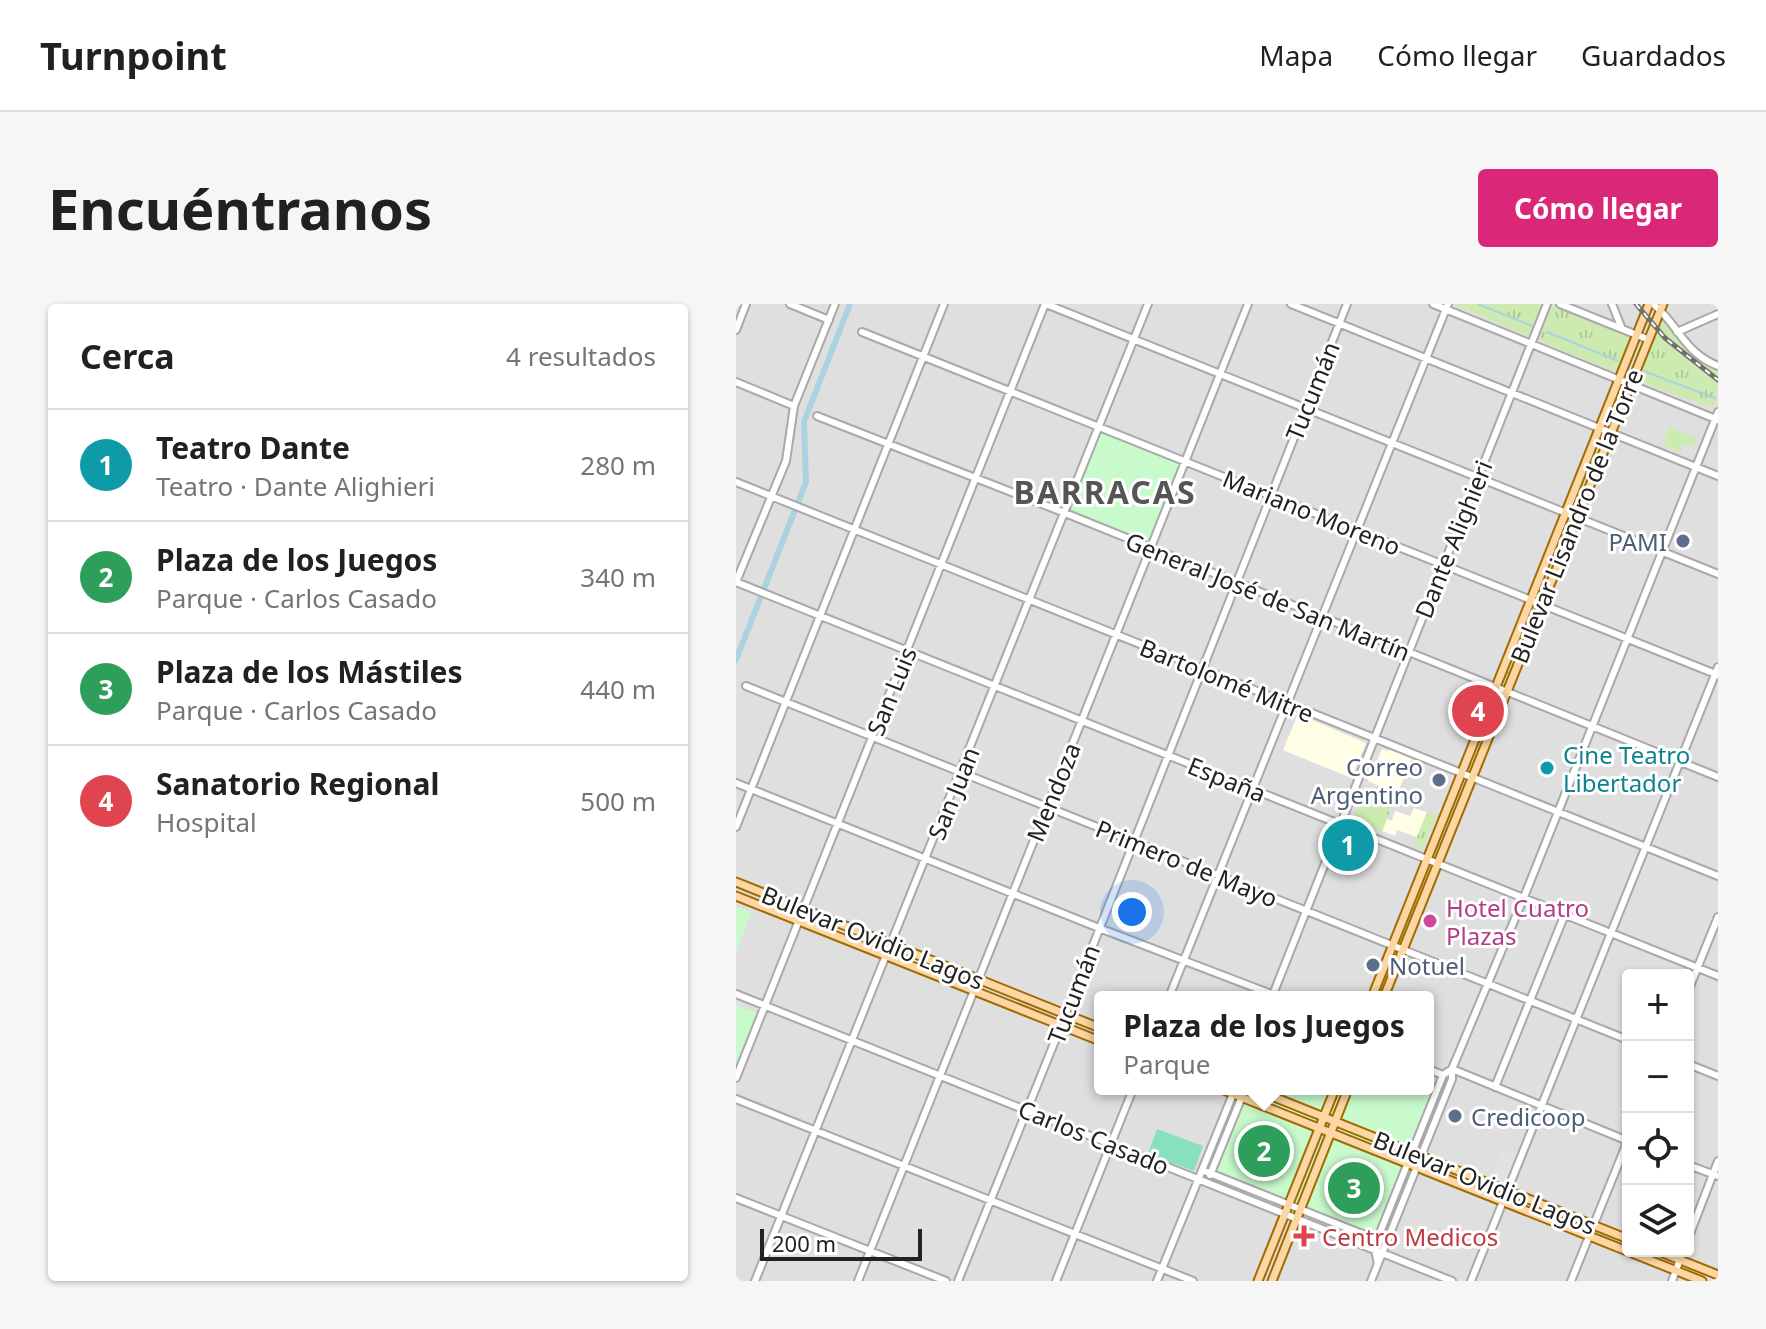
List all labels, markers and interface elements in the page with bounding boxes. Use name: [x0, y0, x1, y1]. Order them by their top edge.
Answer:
text: Turnpoint: [40, 29, 227, 81]
text: Mapa: [1259, 36, 1333, 74]
text: Cómo llegar: [1377, 36, 1537, 74]
text: Guardados: [1581, 36, 1726, 74]
button: Cómo llegar: [1478, 169, 1718, 247]
text: Encuéntranos: [48, 170, 432, 246]
text: Cerca: [80, 333, 175, 379]
street label: Tucumán: [1277, 337, 1347, 445]
text: 4 resultados: [506, 338, 656, 374]
street label: Bulevar Lisandro de la Torre: [1502, 364, 1650, 668]
text: Teatro Dante: [156, 427, 350, 468]
text: 1: [99, 447, 113, 483]
text: 280 m: [580, 447, 656, 483]
street label: Dante Alighieri: [1406, 455, 1500, 623]
street label: Mariano Moreno: [1218, 461, 1406, 563]
text: Teatro · Dante Alighieri: [156, 468, 435, 504]
district label: BARRACAS: [1013, 470, 1197, 513]
street label: General José de San Martín: [1121, 524, 1415, 668]
place label: PAMI: [1608, 525, 1667, 558]
marker: PAMI: [1674, 532, 1692, 550]
text: Plaza de los Juegos: [156, 539, 437, 580]
text: 2: [99, 559, 113, 595]
text: 340 m: [580, 559, 656, 595]
text: Parque · Carlos Casado: [156, 580, 437, 616]
street label: Bartolomé Mitre: [1135, 630, 1319, 730]
street label: San Luis: [858, 642, 924, 740]
text: Plaza de los Mástiles: [156, 651, 463, 692]
text: 3: [99, 671, 113, 707]
text: 440 m: [580, 671, 656, 707]
pin: 4: [1452, 681, 1504, 741]
text: Parque · Carlos Casado: [156, 692, 437, 728]
street label: Mendoza: [1018, 738, 1088, 846]
place label: Cine Teatro Libertador: [1563, 738, 1690, 799]
street label: San Juan: [919, 742, 987, 844]
street label: España: [1183, 748, 1271, 810]
place label: Correo Argentino: [1311, 750, 1423, 811]
marker: Cine Teatro Libertador: [1538, 759, 1556, 777]
text: Sanatorio Regional: [156, 763, 439, 804]
marker: Correo Argentino: [1430, 771, 1448, 789]
text: 4: [99, 783, 113, 819]
text: 500 m: [580, 783, 656, 819]
text: Hospital: [156, 804, 257, 840]
street label: Primero de Mayo: [1091, 811, 1283, 915]
pin: 1: [1322, 815, 1374, 875]
street label: Bulevar Ovidio Lagos: [757, 877, 989, 997]
place label: Hotel Cuatro Plazas: [1446, 891, 1589, 952]
your location: [1112, 892, 1152, 932]
marker: Hotel Cuatro Plazas: [1421, 912, 1439, 930]
street label: Tucumán: [1039, 940, 1107, 1048]
place label: Notuel: [1389, 949, 1465, 982]
marker: Notuel: [1364, 956, 1382, 974]
map controls: [1622, 969, 1694, 1257]
button: +: [1622, 969, 1694, 1041]
popup: [1094, 991, 1434, 1095]
text: Plaza de los Juegos: [1123, 1005, 1405, 1046]
button: −: [1622, 1041, 1694, 1113]
text: Parque: [1123, 1046, 1211, 1082]
street label: Carlos Casado: [1014, 1092, 1174, 1182]
place label: Credicoop: [1471, 1100, 1585, 1133]
marker: Credicoop: [1446, 1107, 1464, 1125]
button: locate: [1622, 1113, 1694, 1185]
pin: 2: [1238, 1121, 1290, 1181]
street label: Bulevar Ovidio Lagos: [1369, 1122, 1601, 1242]
pin: 3: [1328, 1158, 1380, 1218]
button: layers: [1622, 1185, 1694, 1257]
place label: Centro Medicos: [1322, 1220, 1498, 1253]
scale bar: [760, 1225, 922, 1261]
marker: Centro Medicos: [1293, 1225, 1315, 1247]
text: 200 m: [772, 1228, 836, 1258]

